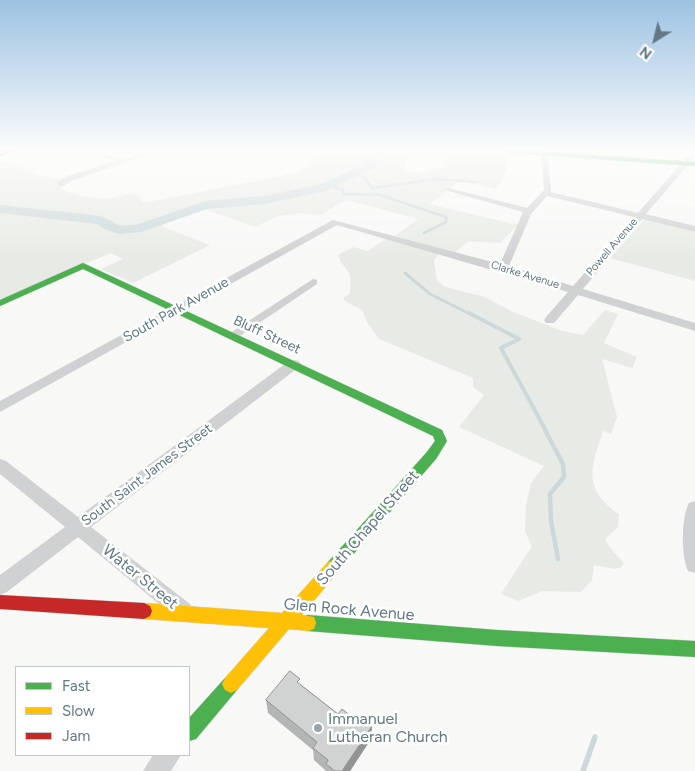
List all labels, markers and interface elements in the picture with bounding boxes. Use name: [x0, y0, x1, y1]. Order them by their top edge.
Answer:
north arrow: [630, 15, 680, 65]
text: N: [637, 42, 655, 63]
street label: Powell Avenue: [583, 216, 641, 278]
street label: Clarke Avenue: [489, 258, 561, 292]
street label: South Park Avenue: [120, 274, 232, 346]
street label: Bluff Street: [231, 312, 303, 358]
street label: South Saint James Street: [78, 420, 216, 530]
street label: South Chapel Street: [313, 467, 423, 589]
street label: Water Street: [98, 541, 182, 613]
street label: Glen Rock Avenue: [283, 595, 415, 625]
legend: [15, 666, 190, 756]
text: Fast: [62, 677, 90, 695]
text: Slow: [62, 702, 95, 720]
place label: Immanuel Lutheran Church: [328, 709, 448, 747]
marker: Immanuel Lutheran Church: [312, 722, 324, 734]
text: Jam: [62, 727, 90, 745]

